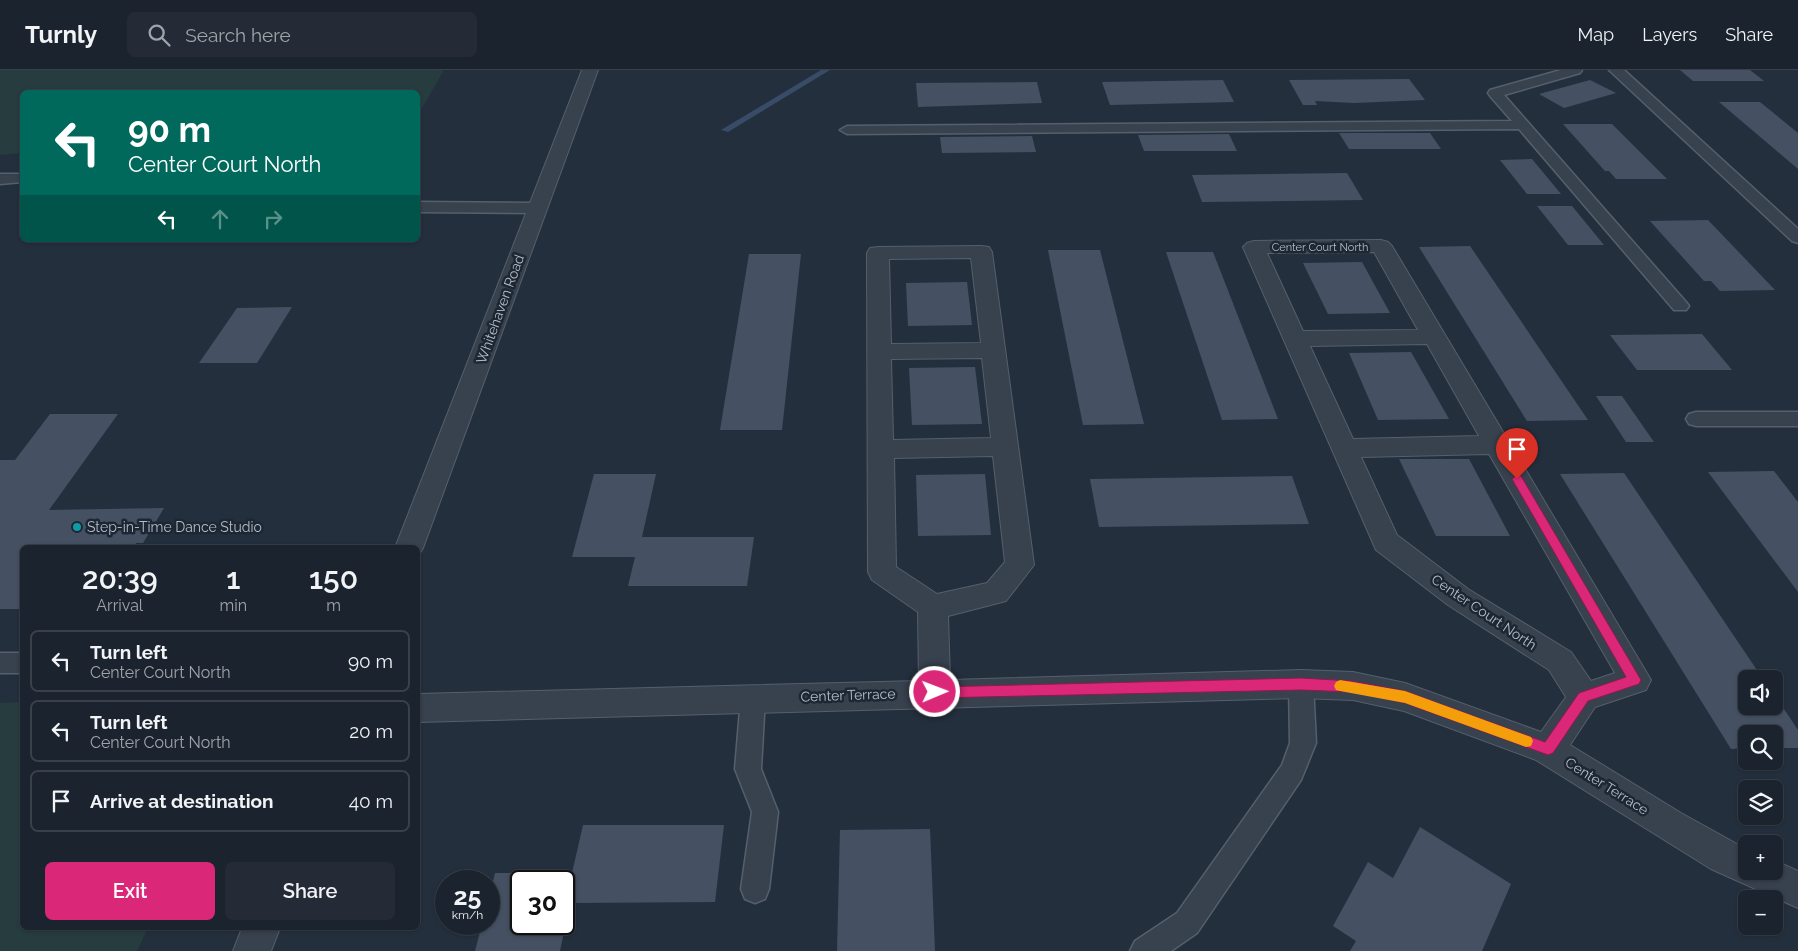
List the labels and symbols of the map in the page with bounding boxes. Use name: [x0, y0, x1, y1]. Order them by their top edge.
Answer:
street label: Center Court North: [1272, 241, 1368, 254]
street label: Whitehaven Road: [473, 252, 527, 366]
pin: [1496, 428, 1538, 479]
place label: Step-in-Time Dance Studio: [87, 519, 262, 535]
marker: Step-in-Time Dance Studio: [71, 521, 83, 533]
street label: Center Court North: [1429, 571, 1539, 653]
position arrow: [908, 665, 960, 717]
street label: Center Terrace: [800, 685, 896, 705]
street label: Center Terrace: [1563, 754, 1651, 818]
speed limit sign: 30: [510, 870, 575, 935]

